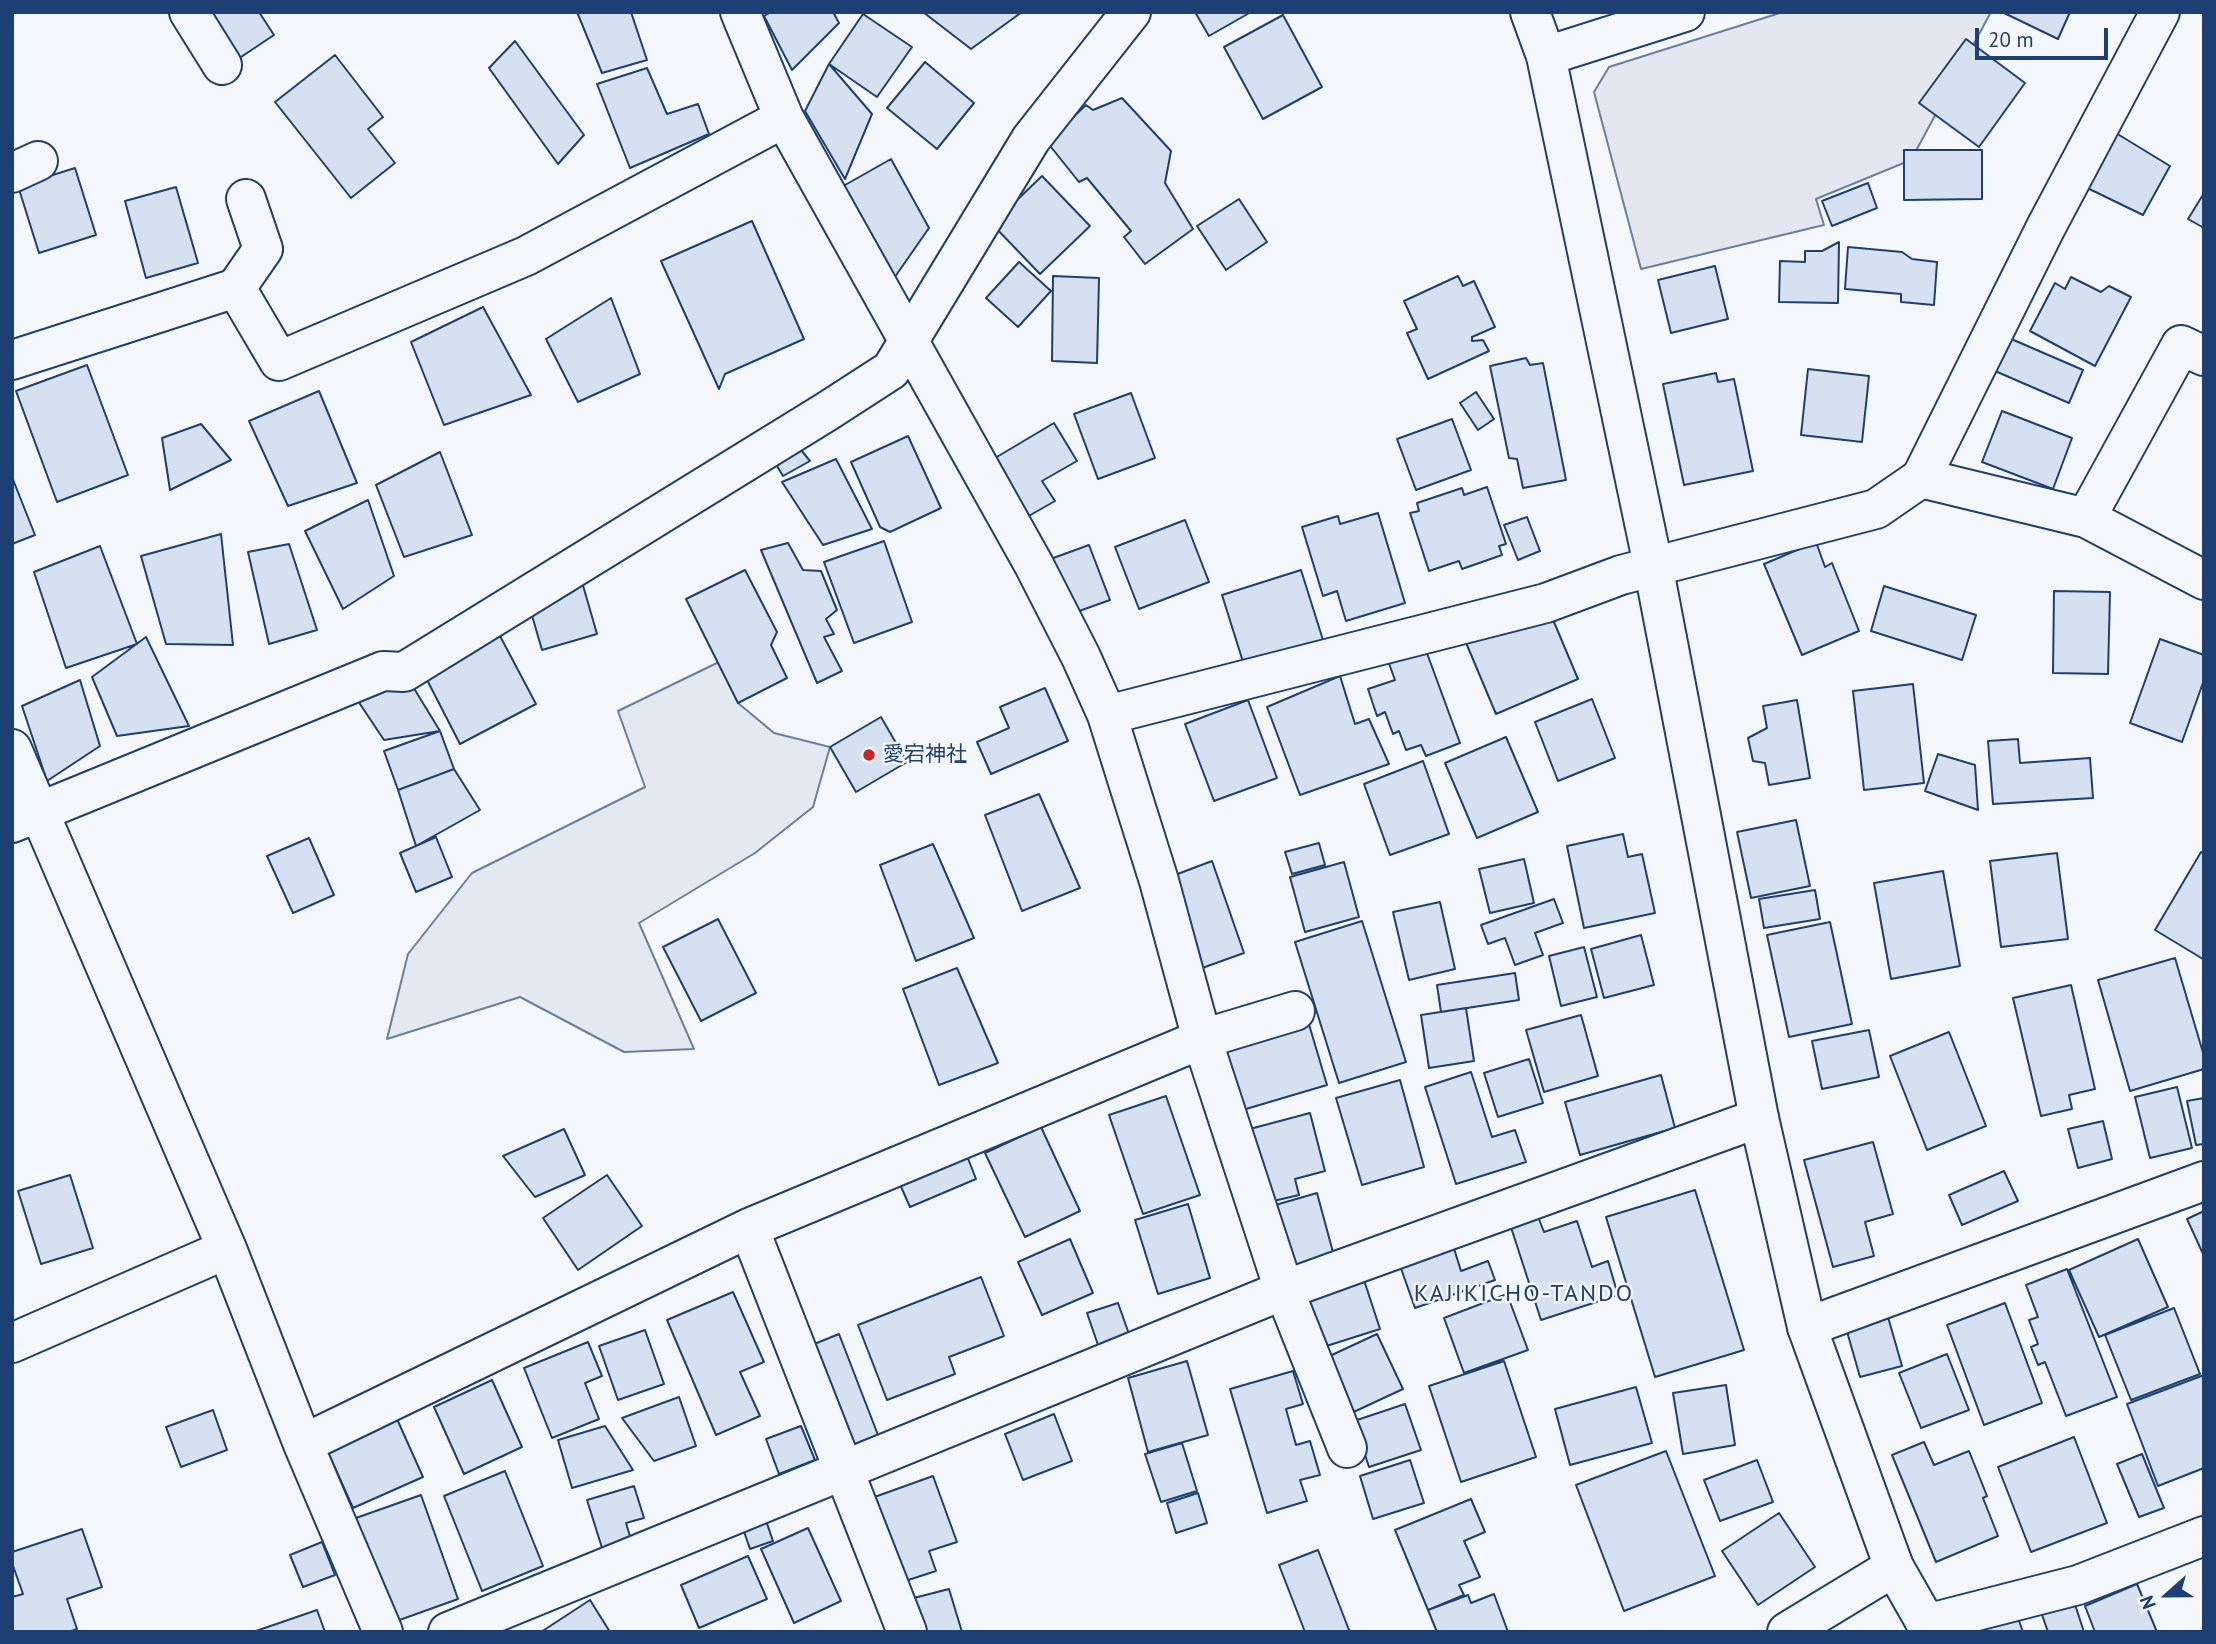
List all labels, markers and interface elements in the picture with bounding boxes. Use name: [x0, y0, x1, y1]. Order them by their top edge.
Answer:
scale bar: [1978, 14, 2111, 58]
text: 20 m: [1988, 26, 2034, 53]
place label: 愛宕神社: [883, 742, 967, 768]
marker: 愛宕神社: [861, 747, 877, 763]
district label: KAJIKICHO-TANDO: [1416, 1280, 1632, 1308]
north arrow: [2132, 1560, 2202, 1630]
text: N: [2134, 1592, 2161, 1613]

